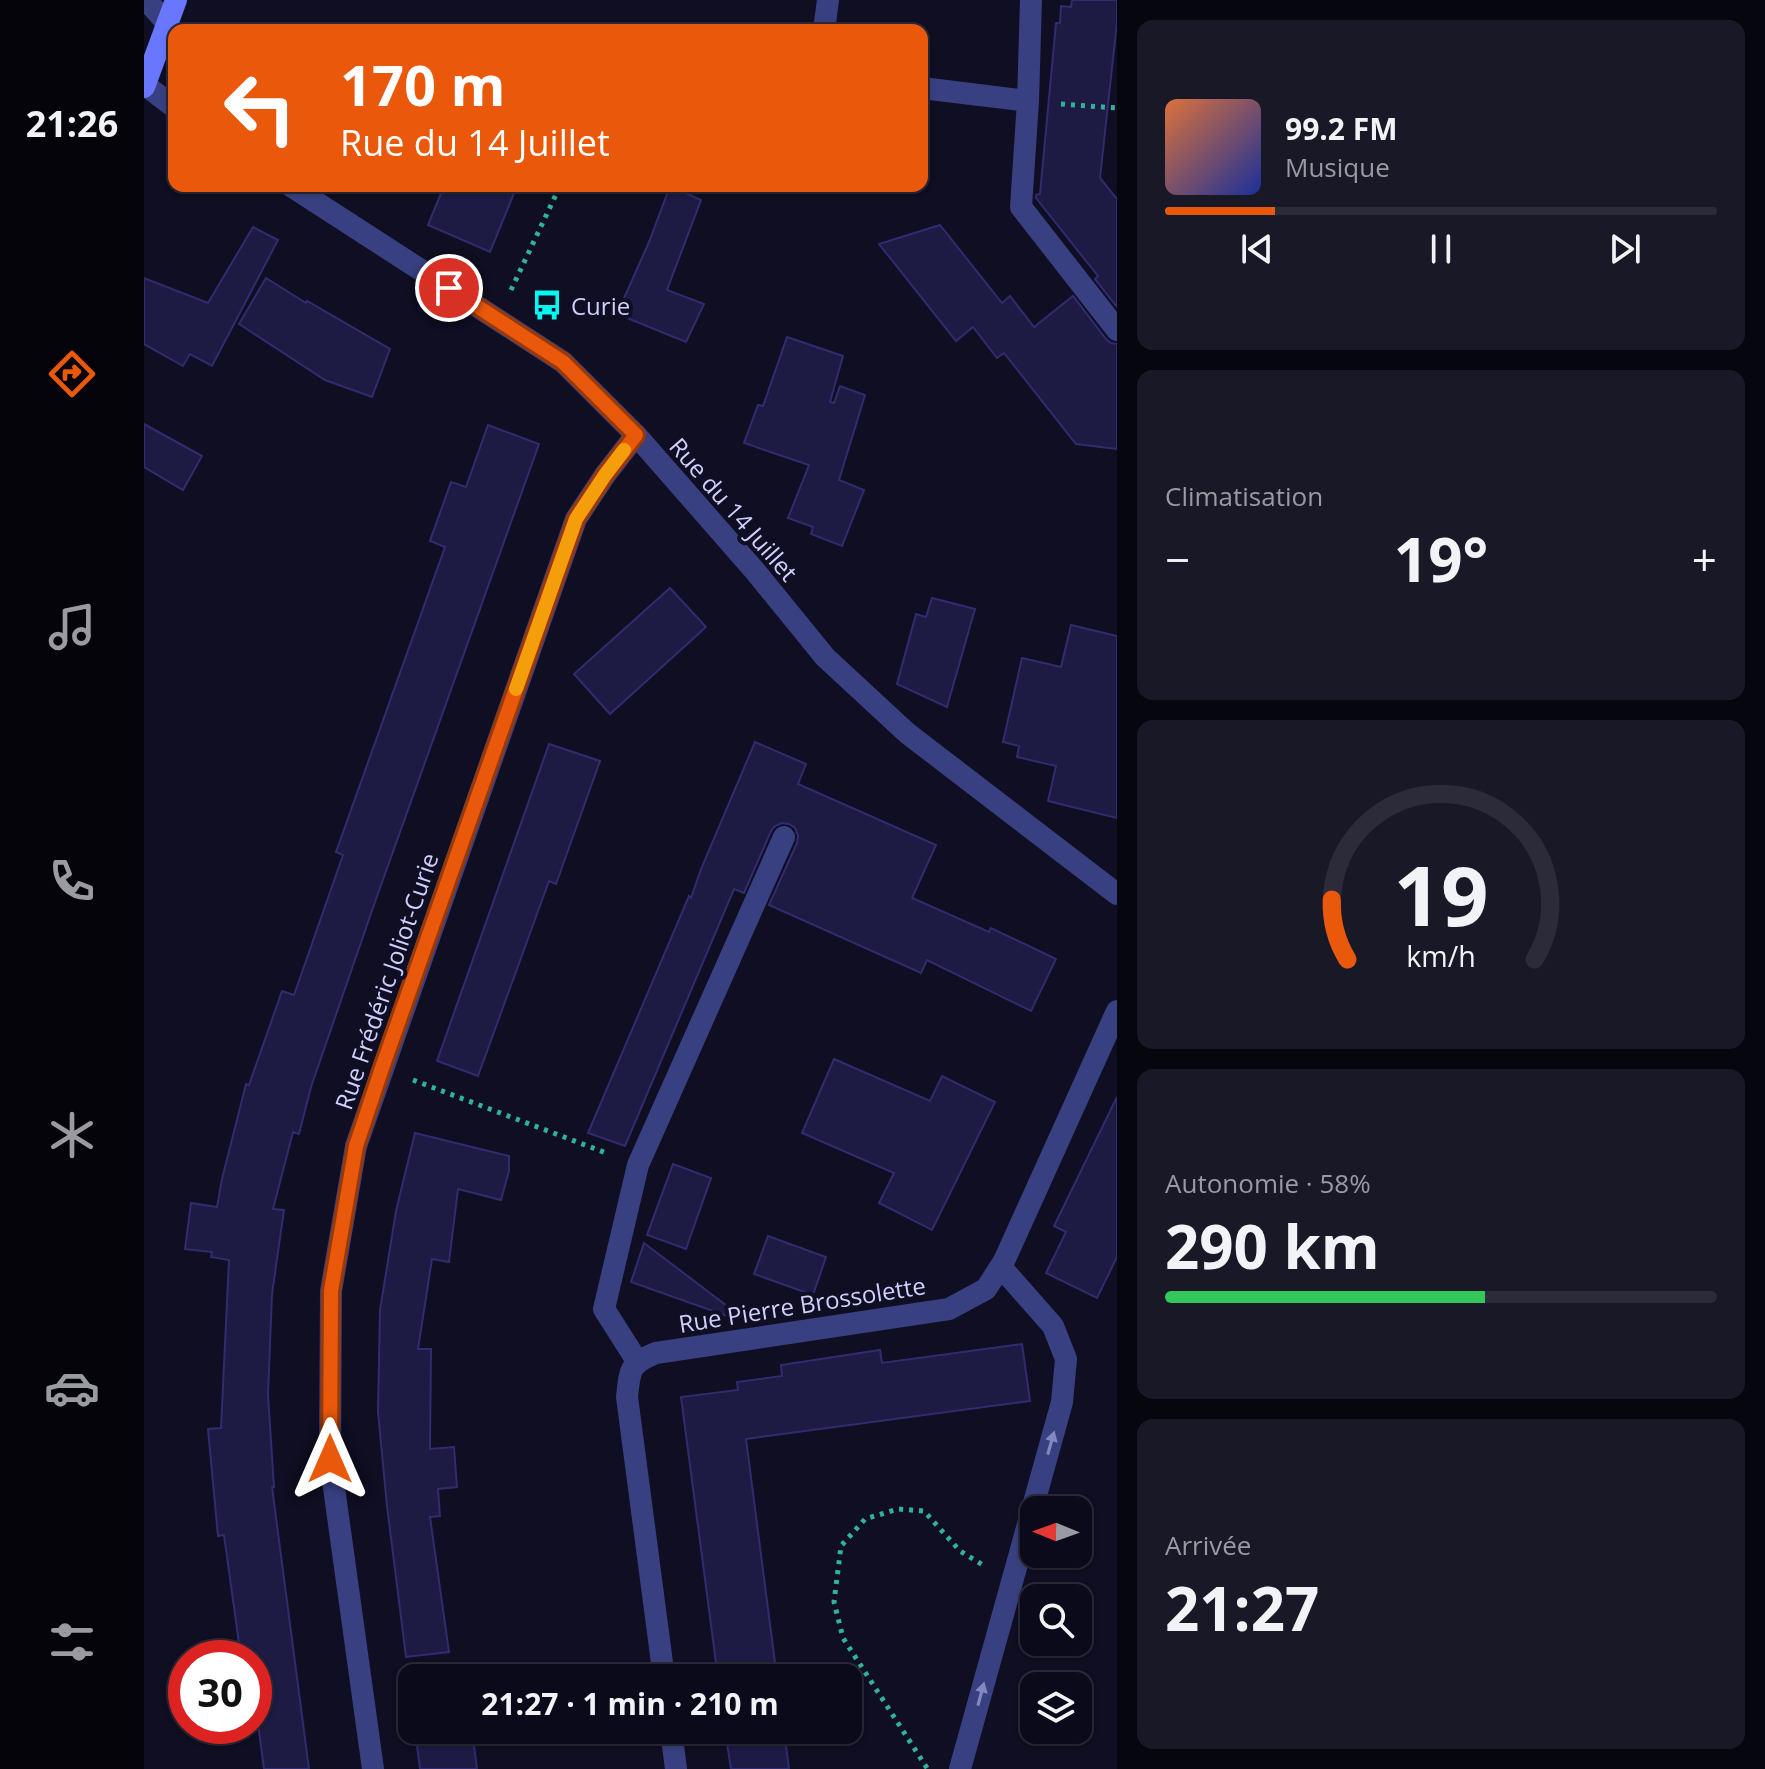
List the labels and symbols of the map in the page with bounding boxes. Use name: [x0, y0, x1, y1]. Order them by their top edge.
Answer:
pin: [415, 254, 483, 322]
bus stop icon: Curie: [530, 288, 564, 322]
place label: Curie: [571, 289, 630, 322]
street label: Rue du 14 Juillet: [663, 430, 805, 588]
street label: Rue Frédéric Joliot-Curie: [327, 848, 445, 1114]
street label: Rue Pierre Brossolette: [676, 1268, 928, 1340]
position arrow: [288, 1417, 372, 1501]
one-way arrow: [1045, 1431, 1057, 1456]
north arrow: [1020, 1496, 1092, 1568]
speed limit sign: 30: [168, 1640, 272, 1744]
one-way arrow: [975, 1681, 988, 1705]

